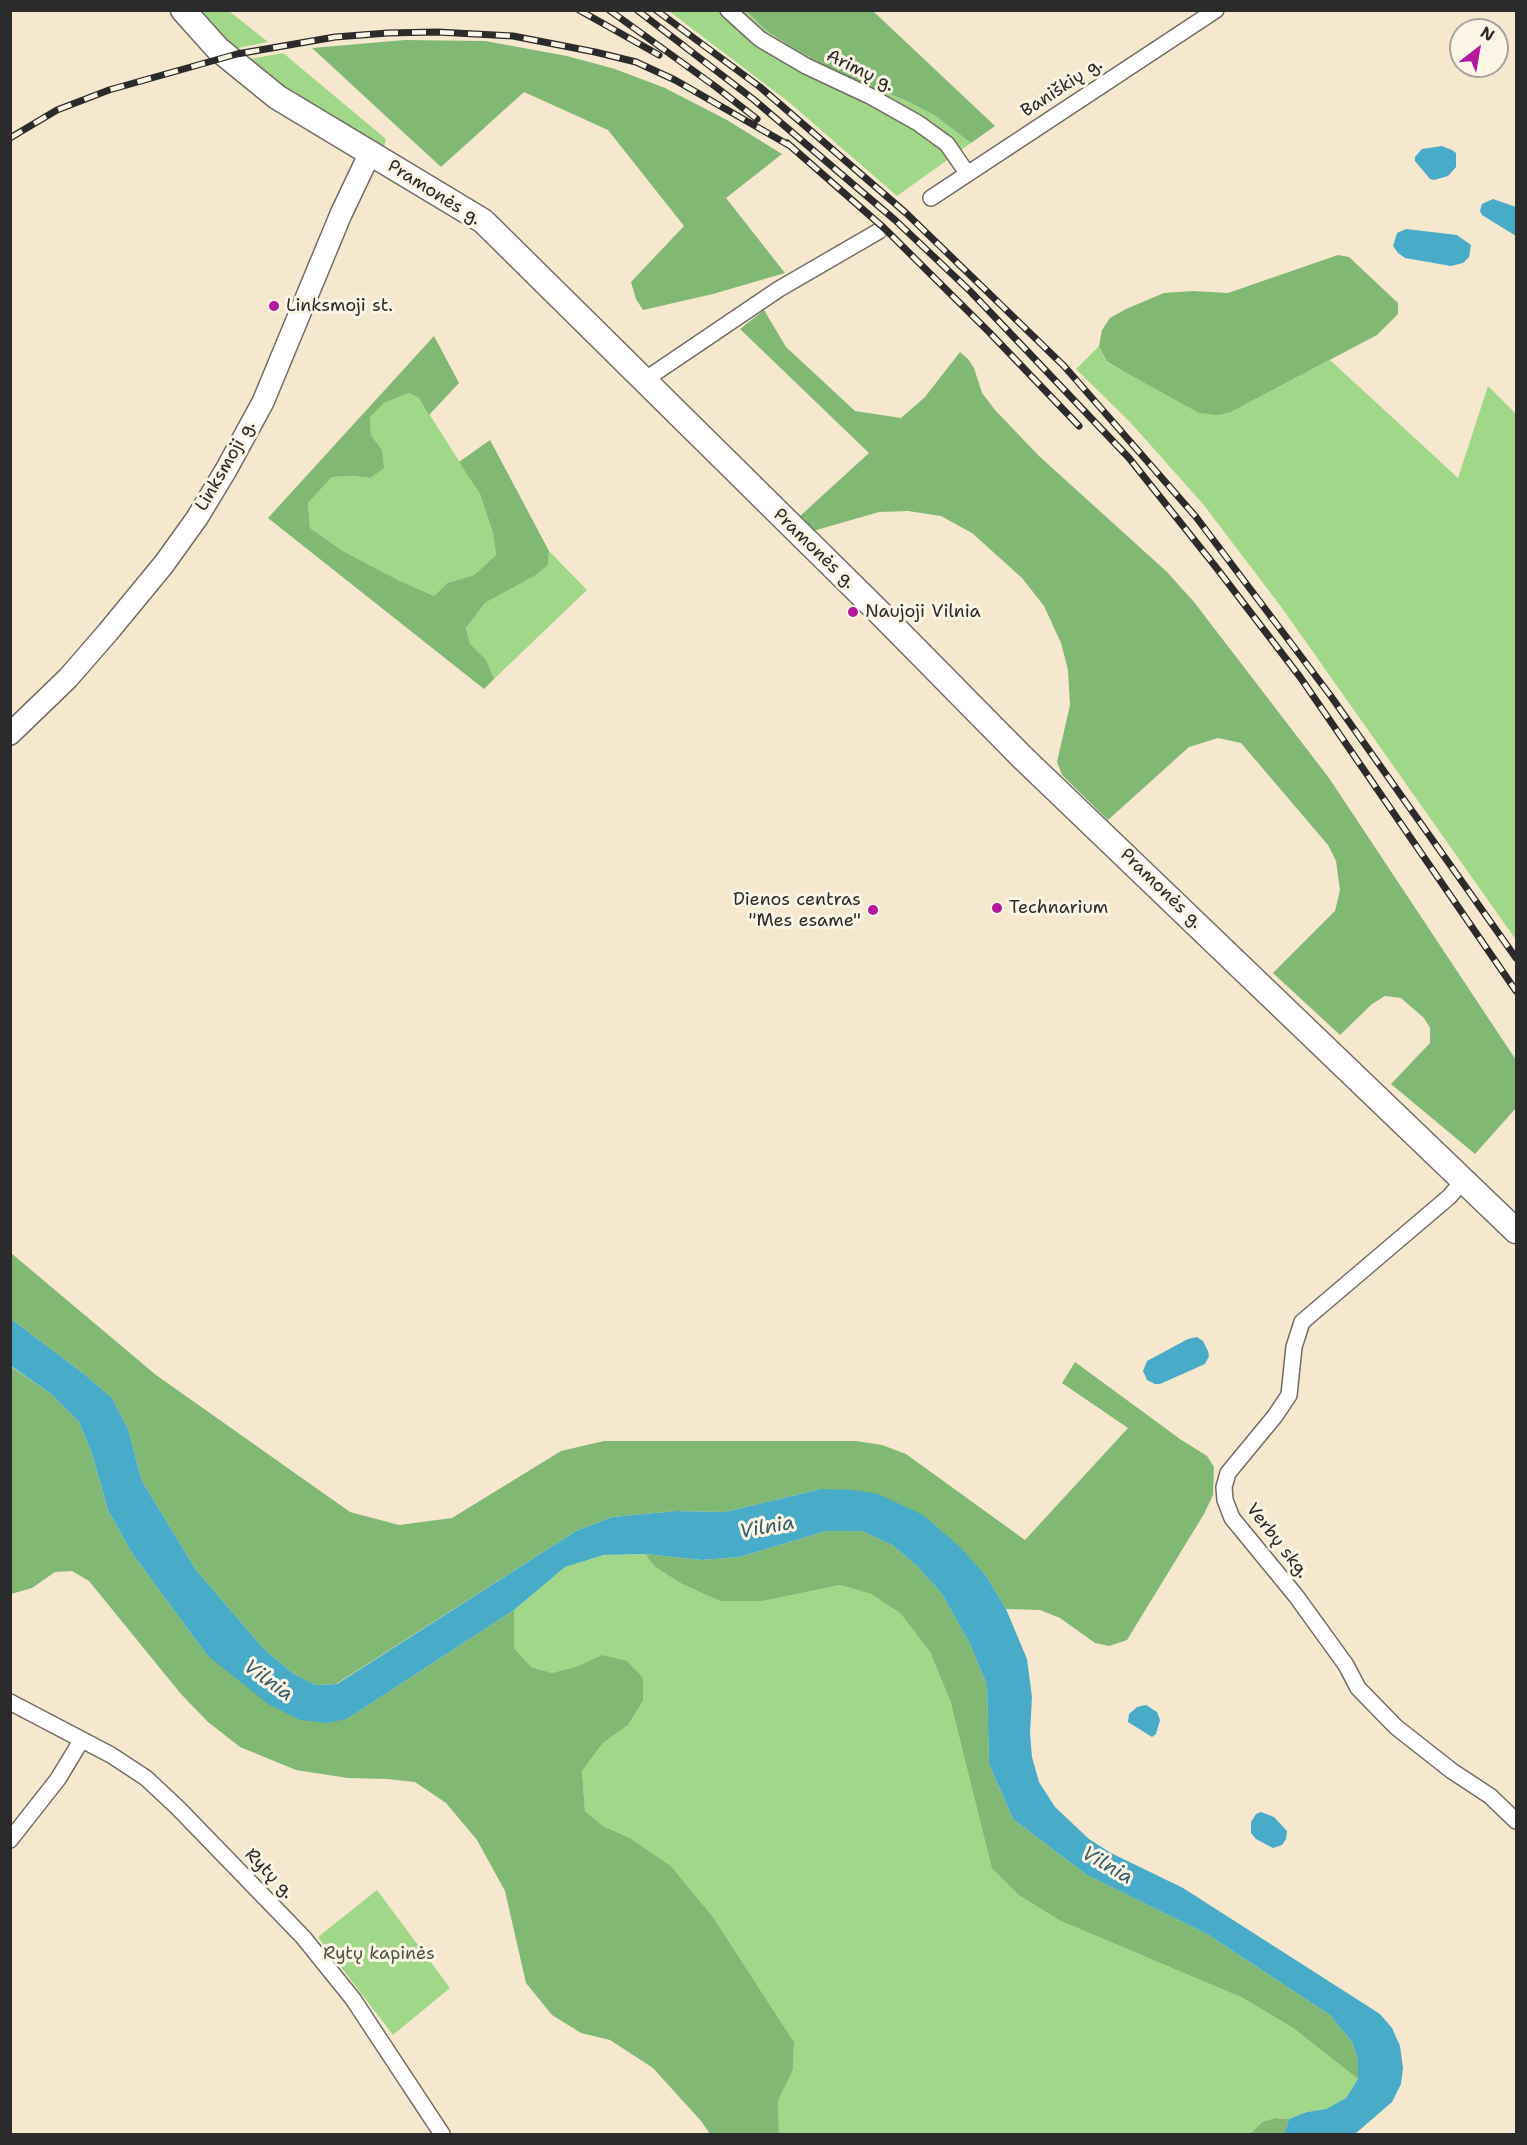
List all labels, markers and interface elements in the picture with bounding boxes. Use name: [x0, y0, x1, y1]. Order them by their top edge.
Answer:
north arrow: [1449, 18, 1509, 78]
text: N: [1477, 22, 1498, 46]
street label: Arimų g.: [823, 45, 897, 97]
street label: Baniškių g.: [1017, 54, 1107, 122]
street label: Pramonės g.: [383, 156, 485, 230]
place label: Linksmoji st.: [286, 295, 393, 317]
marker: Linksmoji st.: [267, 299, 281, 313]
street label: Linksmoji g.: [191, 417, 261, 515]
street label: Pramonės g.: [768, 504, 860, 594]
place label: Naujoji Vilnia: [865, 601, 981, 623]
marker: Naujoji Vilnia: [846, 605, 860, 619]
street label: Pramonės g.: [1115, 844, 1207, 934]
place label: Dienos centras "Mes esame": [733, 889, 861, 932]
place label: Technarium: [1009, 897, 1108, 919]
marker: Technarium: [990, 901, 1004, 915]
marker: Dienos centras "Mes esame": [866, 903, 880, 917]
street label: Verbų skg.: [1241, 1499, 1313, 1583]
water label: Vilnia: [738, 1511, 796, 1545]
water label: Vilnia: [239, 1655, 297, 1707]
water label: Vilnia: [1077, 1842, 1137, 1890]
street label: Rytų g.: [240, 1844, 298, 1904]
park label: Rytų kapinės: [323, 1943, 435, 1965]

